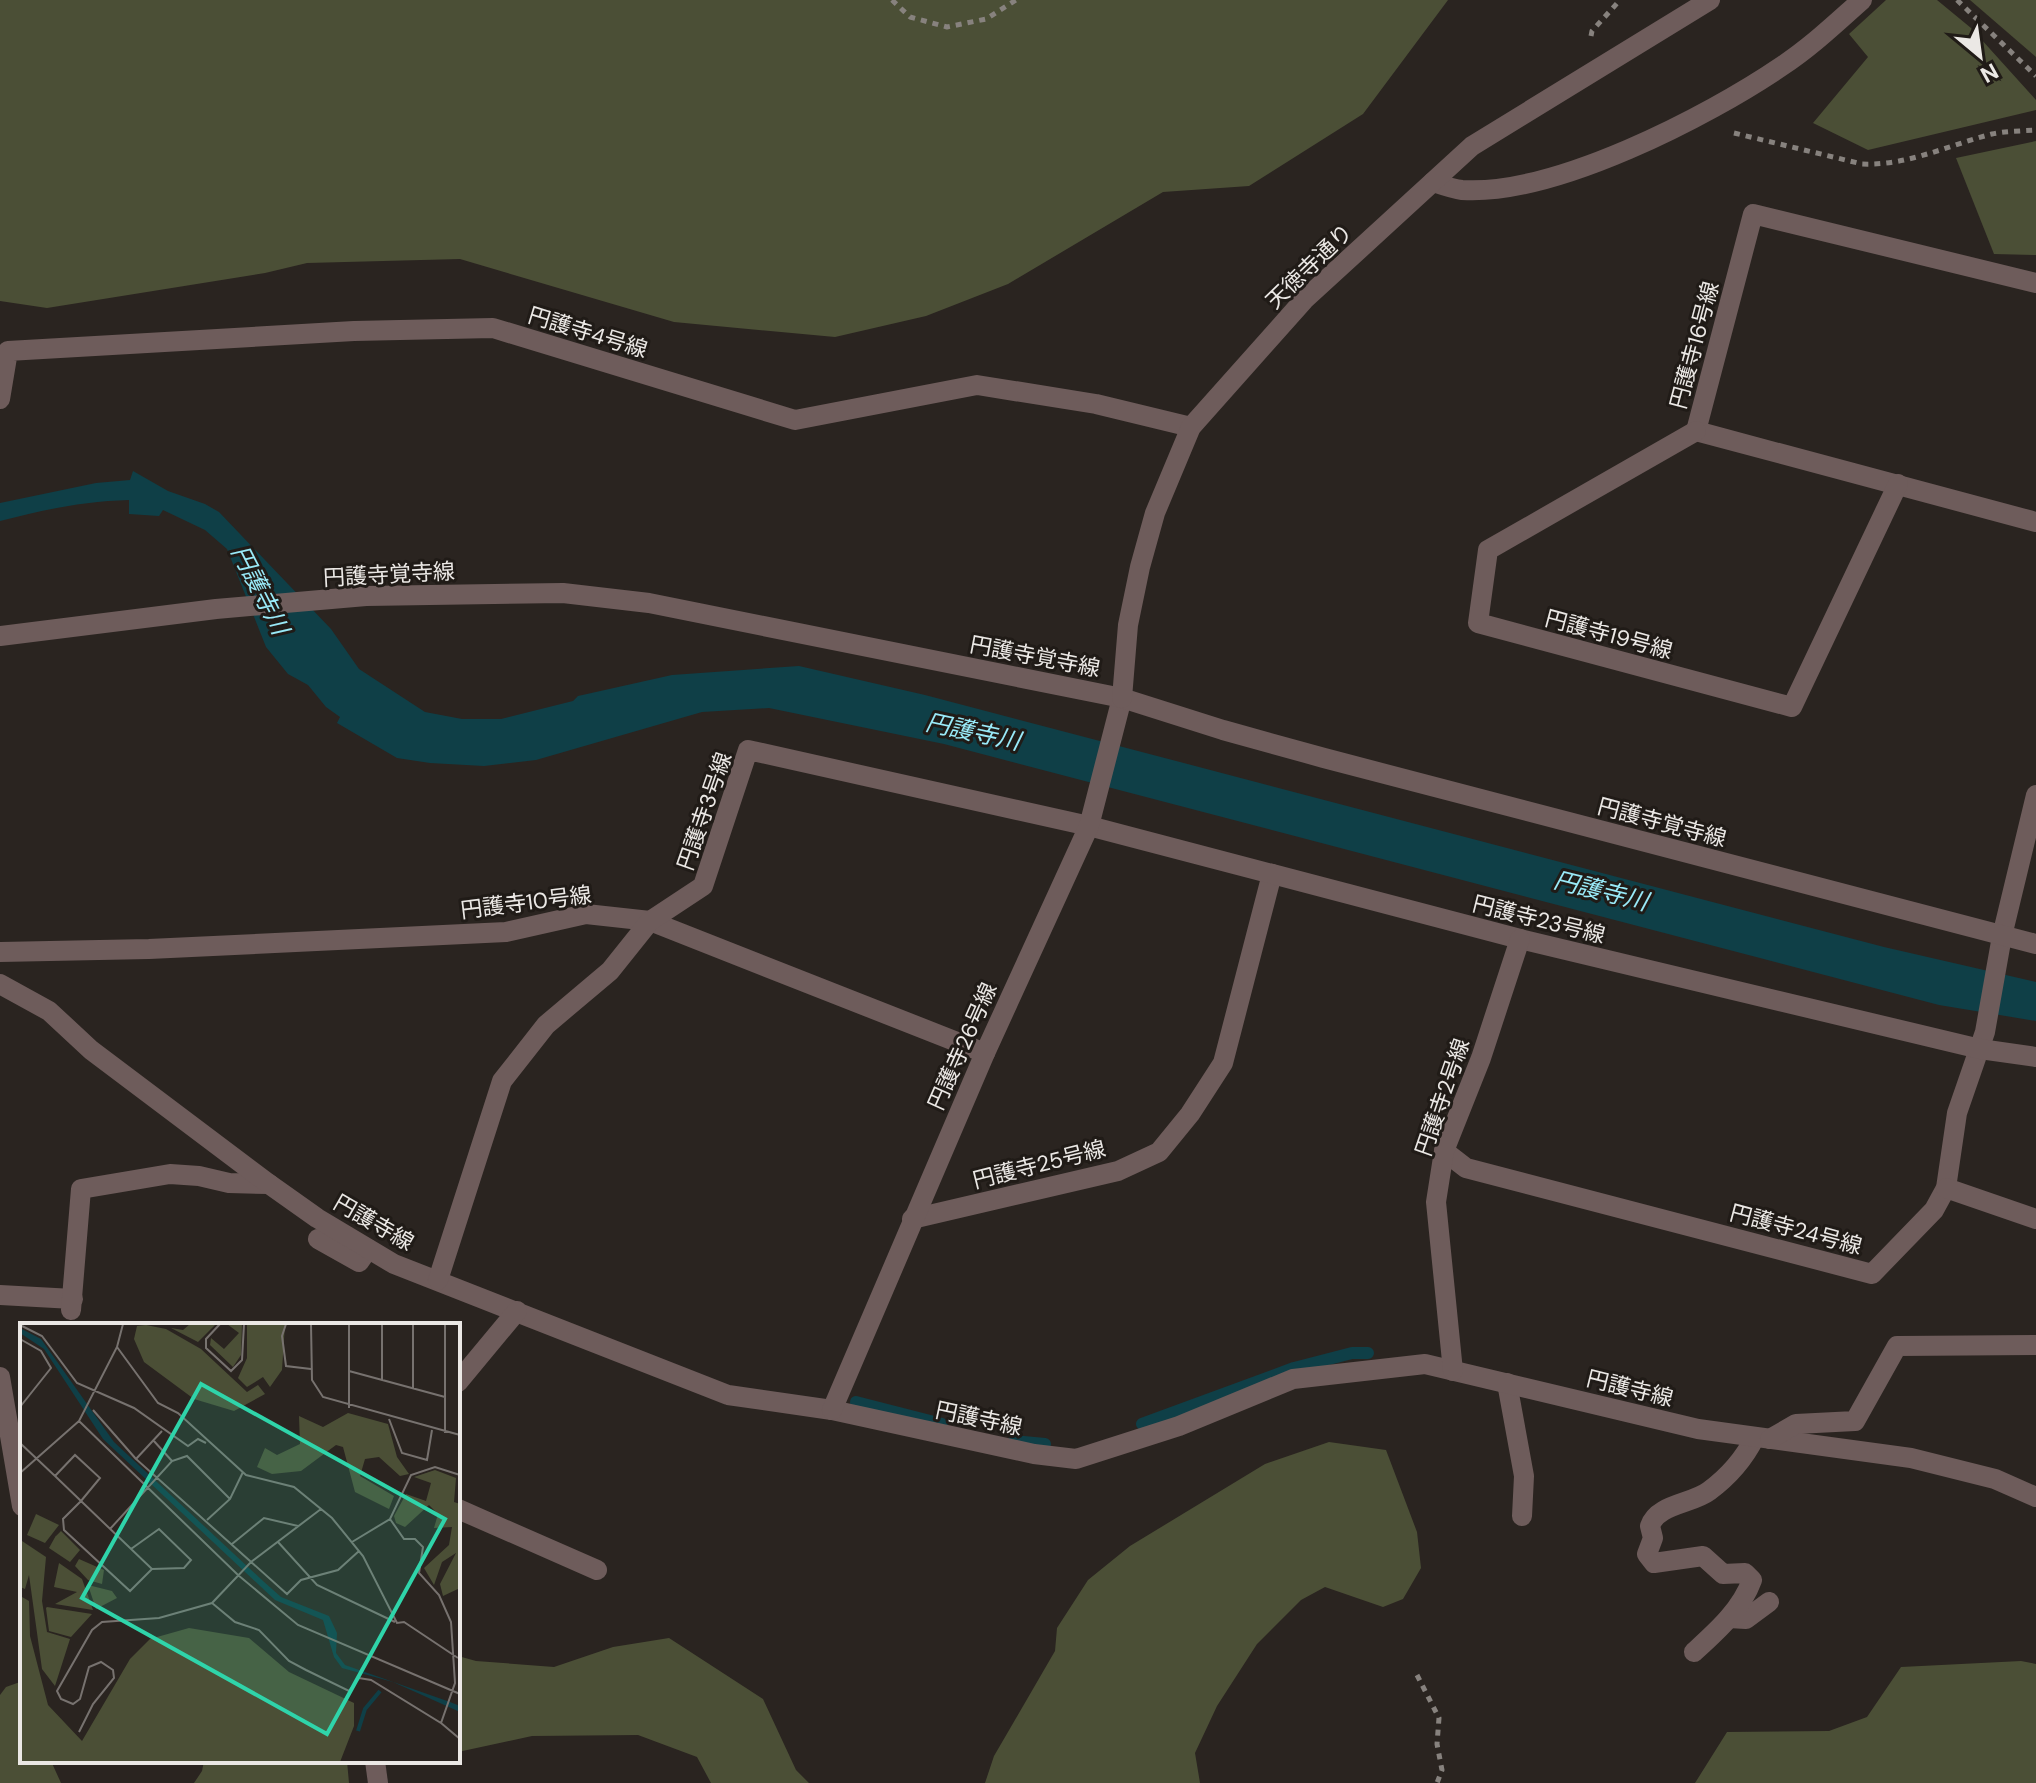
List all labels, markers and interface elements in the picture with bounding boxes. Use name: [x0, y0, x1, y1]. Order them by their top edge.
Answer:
north arrow: [1940, 16, 2020, 96]
text: N: [1975, 56, 2004, 90]
street label: 天徳寺通り: [1260, 218, 1359, 315]
street label: 円護寺16号線: [1664, 278, 1725, 412]
street label: 円護寺4号線: [525, 301, 651, 364]
water label: 円護寺川: [225, 540, 297, 642]
street label: 円護寺覚寺線: [322, 557, 456, 592]
street label: 円護寺19号線: [1542, 604, 1676, 665]
street label: 円護寺覚寺線: [967, 630, 1102, 683]
water label: 円護寺川: [923, 706, 1026, 757]
street label: 円護寺3号線: [671, 748, 738, 874]
street label: 円護寺覚寺線: [1594, 791, 1729, 854]
water label: 円護寺川: [1551, 864, 1654, 918]
street label: 円護寺10号線: [459, 880, 593, 925]
street label: 円護寺23号線: [1470, 889, 1608, 950]
street label: 円護寺26号線: [921, 978, 1003, 1114]
street label: 円護寺2号線: [1409, 1034, 1476, 1160]
street label: 円護寺25号線: [970, 1134, 1109, 1195]
street label: 円護寺線: [328, 1188, 419, 1257]
street label: 円護寺24号線: [1727, 1198, 1865, 1261]
inset map: [20, 1323, 460, 1763]
street label: 円護寺線: [1584, 1364, 1676, 1413]
street label: 円護寺線: [933, 1395, 1025, 1442]

